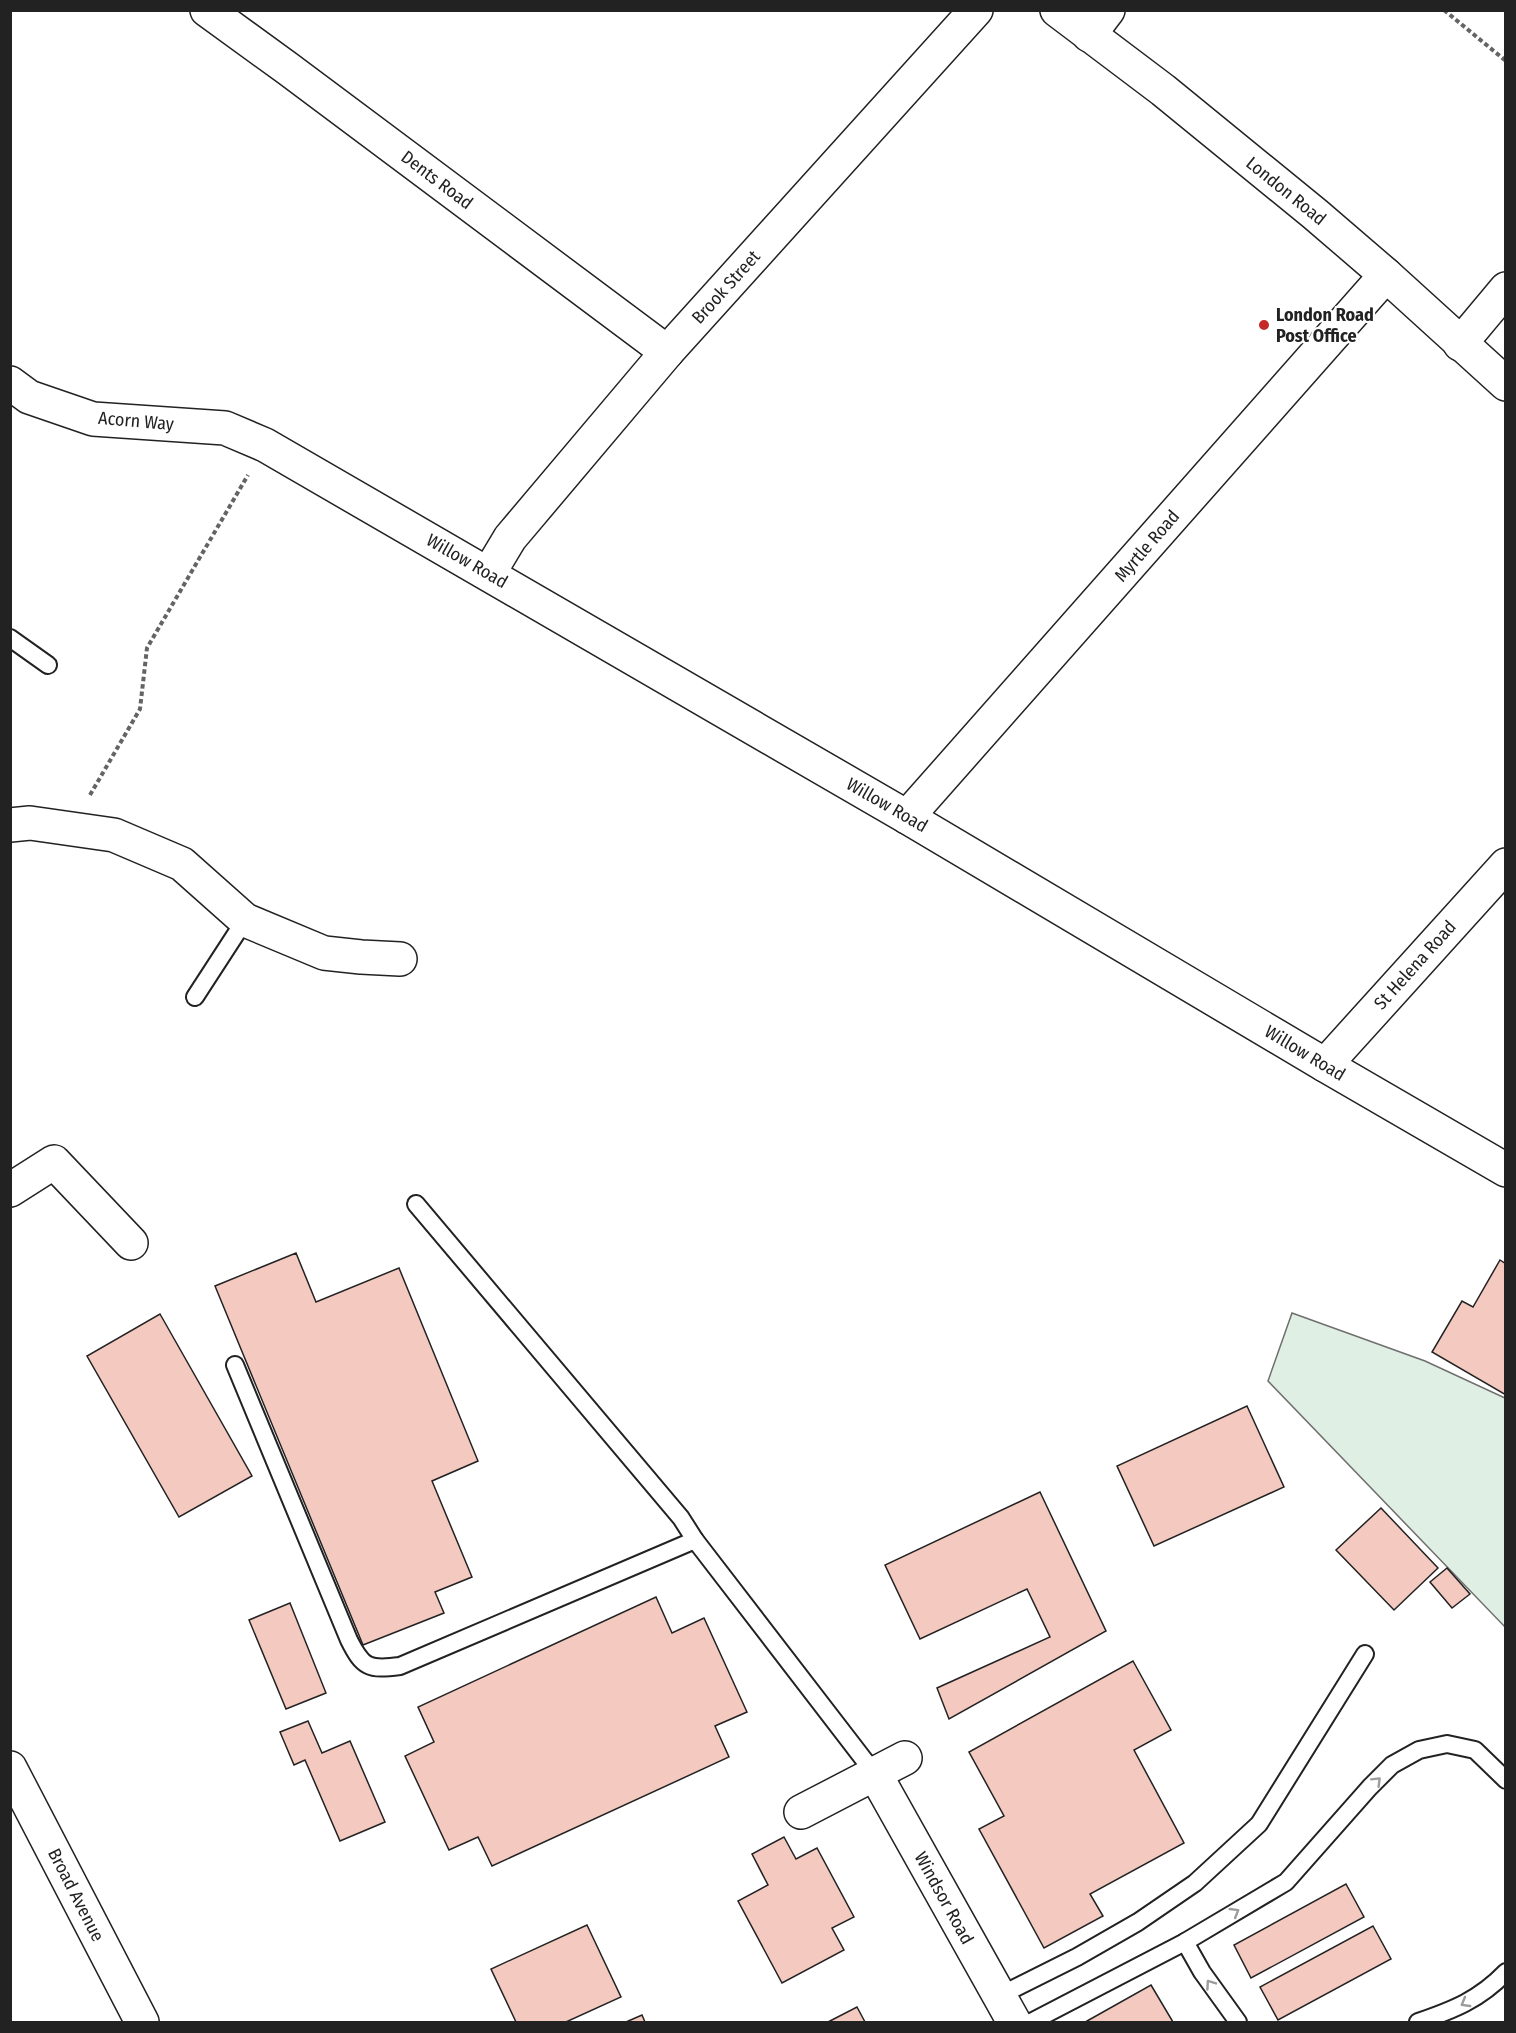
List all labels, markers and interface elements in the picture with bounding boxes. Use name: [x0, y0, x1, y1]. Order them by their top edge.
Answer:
street label: Dents Road: [397, 146, 477, 214]
street label: London Road: [1242, 152, 1330, 230]
street label: Brook Street: [687, 246, 765, 328]
place label: London Road Post Office: [1276, 304, 1374, 347]
marker: London Road Post Office: [1257, 318, 1271, 332]
street label: Acorn Way: [97, 407, 175, 435]
street label: Myrtle Road: [1110, 506, 1184, 586]
street label: Willow Road: [422, 529, 512, 593]
street label: Willow Road: [842, 773, 932, 837]
street label: St Helena Road: [1369, 916, 1461, 1014]
street label: Willow Road: [1261, 1020, 1349, 1086]
one-way arrow: [1369, 1777, 1380, 1788]
street label: Broad Avenue: [43, 1845, 109, 1945]
street label: Windsor Road: [910, 1848, 978, 1948]
one-way arrow: [1229, 1908, 1239, 1920]
one-way arrow: [1206, 1979, 1217, 1990]
one-way arrow: [1461, 1996, 1471, 2007]

